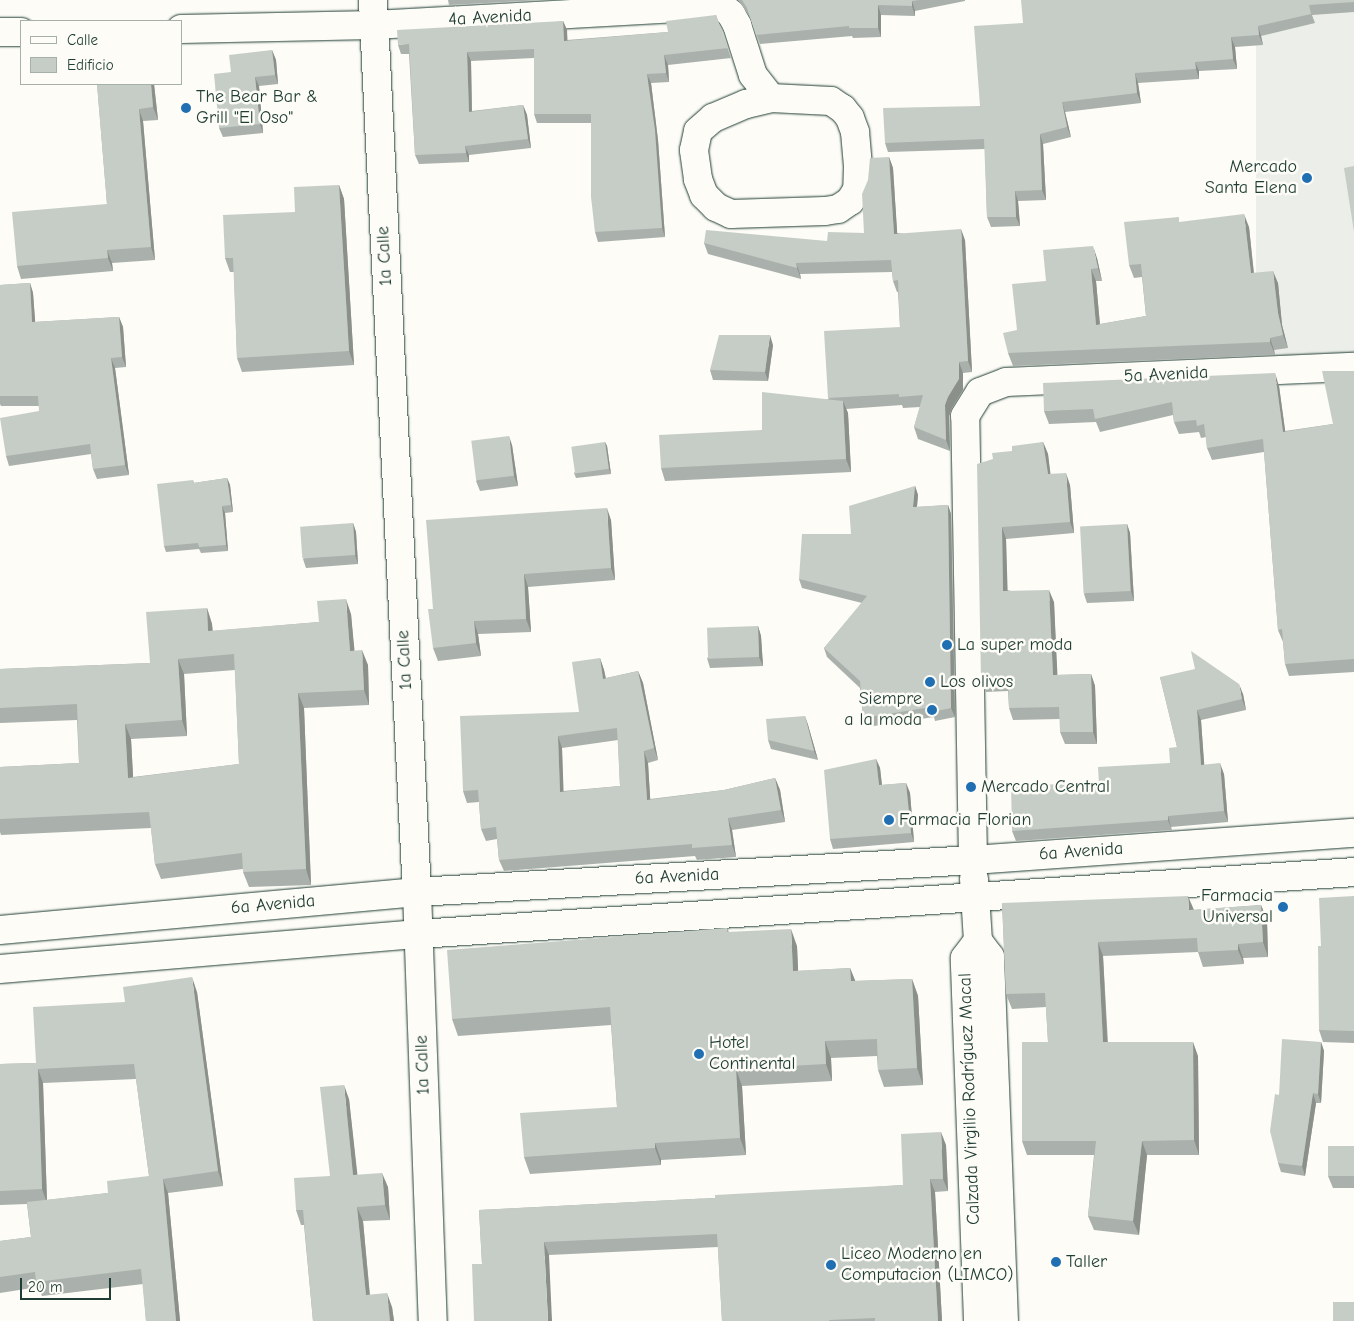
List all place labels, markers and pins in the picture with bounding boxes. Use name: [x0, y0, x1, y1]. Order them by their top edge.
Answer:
place label: The Bear Bar & Grill "El Oso": [196, 87, 318, 130]
marker: The Bear Bar & Grill "El Oso": [180, 102, 192, 114]
place label: Mercado Santa Elena: [1205, 157, 1297, 200]
marker: Mercado Santa Elena: [1301, 172, 1313, 184]
place label: La super moda: [957, 634, 1073, 656]
marker: La super moda: [941, 639, 953, 651]
place label: Los olivos: [940, 671, 1013, 693]
marker: Los olivos: [924, 676, 936, 688]
place label: Siempre a la moda: [844, 689, 922, 732]
marker: Siempre a la moda: [926, 704, 938, 716]
place label: Mercado Central: [981, 776, 1110, 798]
marker: Mercado Central: [965, 781, 977, 793]
place label: Farmacia Florian: [899, 809, 1031, 831]
marker: Farmacia Florian: [883, 814, 895, 826]
place label: Farmacia Universal: [1201, 886, 1273, 929]
marker: Farmacia Universal: [1277, 901, 1289, 913]
place label: Hotel Continental: [709, 1033, 796, 1076]
marker: Hotel Continental: [693, 1048, 705, 1060]
place label: Liceo Moderno en Computacion (LIMCO): [841, 1244, 1014, 1286]
place label: Taller: [1066, 1251, 1107, 1273]
marker: Taller: [1050, 1256, 1062, 1268]
marker: Liceo Moderno en Computacion (LIMCO): [825, 1259, 837, 1271]

